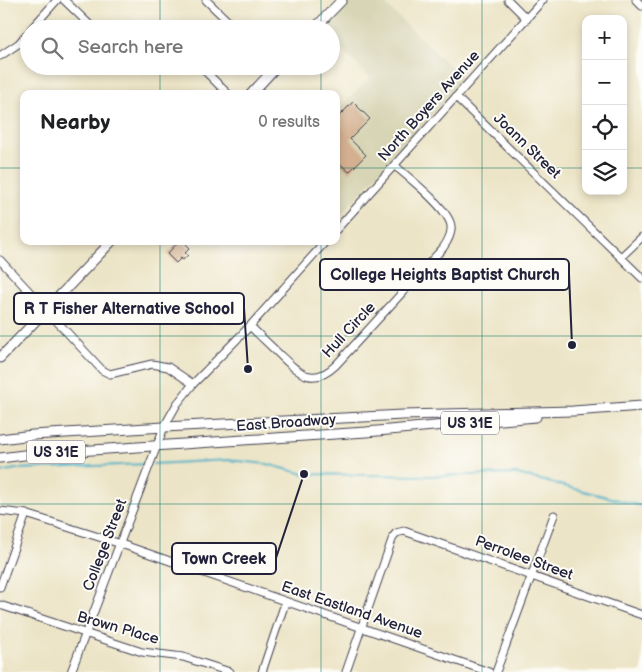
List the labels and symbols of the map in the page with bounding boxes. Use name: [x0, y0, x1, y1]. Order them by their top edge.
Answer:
street label: North Boyers Avenue: [374, 46, 484, 165]
street label: Joann Street: [489, 109, 565, 183]
callout: College Heights Baptist Church: [320, 259, 569, 290]
text: College Heights Baptist Church: [330, 266, 560, 285]
callout: R T Fisher Alternative School: [14, 293, 244, 324]
street label: Hull Circle: [318, 298, 380, 362]
text: R T Fisher Alternative School: [24, 300, 234, 319]
street label: East Broadway: [235, 410, 337, 436]
road number: US 31E: [441, 412, 499, 434]
road number: US 31E: [27, 441, 85, 464]
street label: College Street: [79, 496, 131, 594]
street label: Perrolee Street: [472, 531, 576, 585]
callout: Town Creek: [172, 543, 276, 574]
text: Town Creek: [182, 550, 267, 569]
street label: East Eastland Avenue: [279, 577, 425, 643]
street label: Brown Place: [75, 607, 161, 649]

